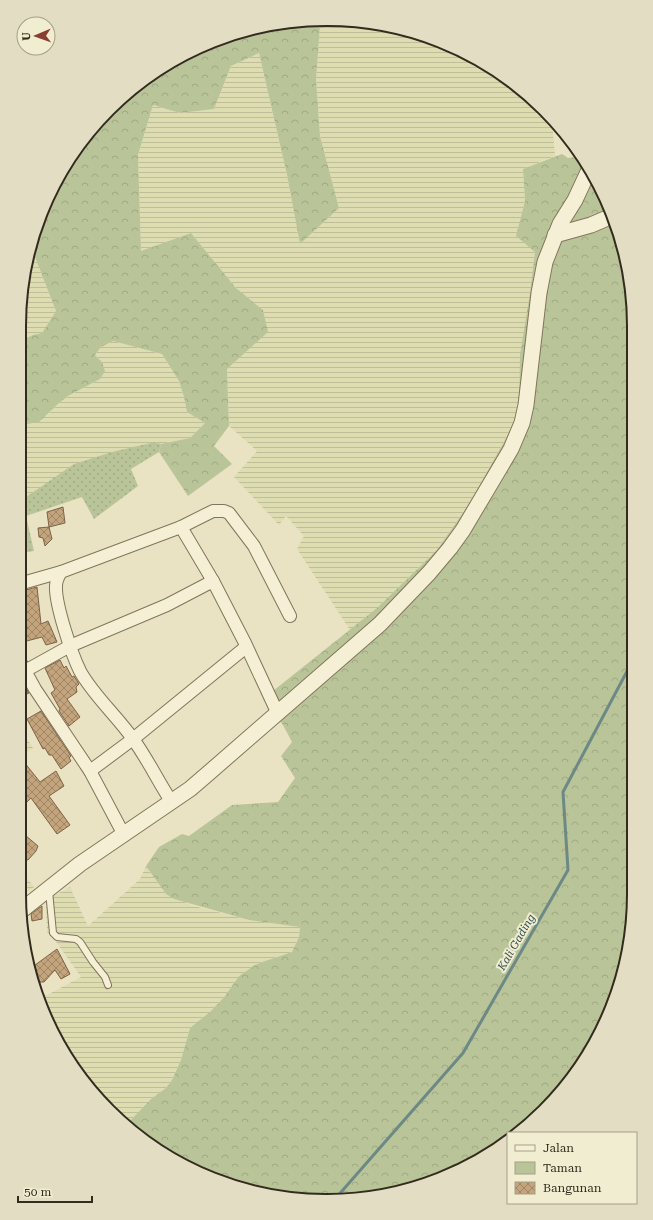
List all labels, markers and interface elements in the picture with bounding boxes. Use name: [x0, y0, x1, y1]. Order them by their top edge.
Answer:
north arrow: [16, 16, 56, 56]
text: U: [20, 31, 33, 41]
water label: Kali Gading: [495, 911, 538, 974]
legend: [507, 1132, 637, 1204]
text: Jalan: [543, 1141, 574, 1155]
text: Taman: [543, 1161, 582, 1175]
scale bar: [18, 1178, 92, 1204]
text: Bangunan: [543, 1181, 602, 1195]
text: 50 m: [24, 1185, 51, 1199]

